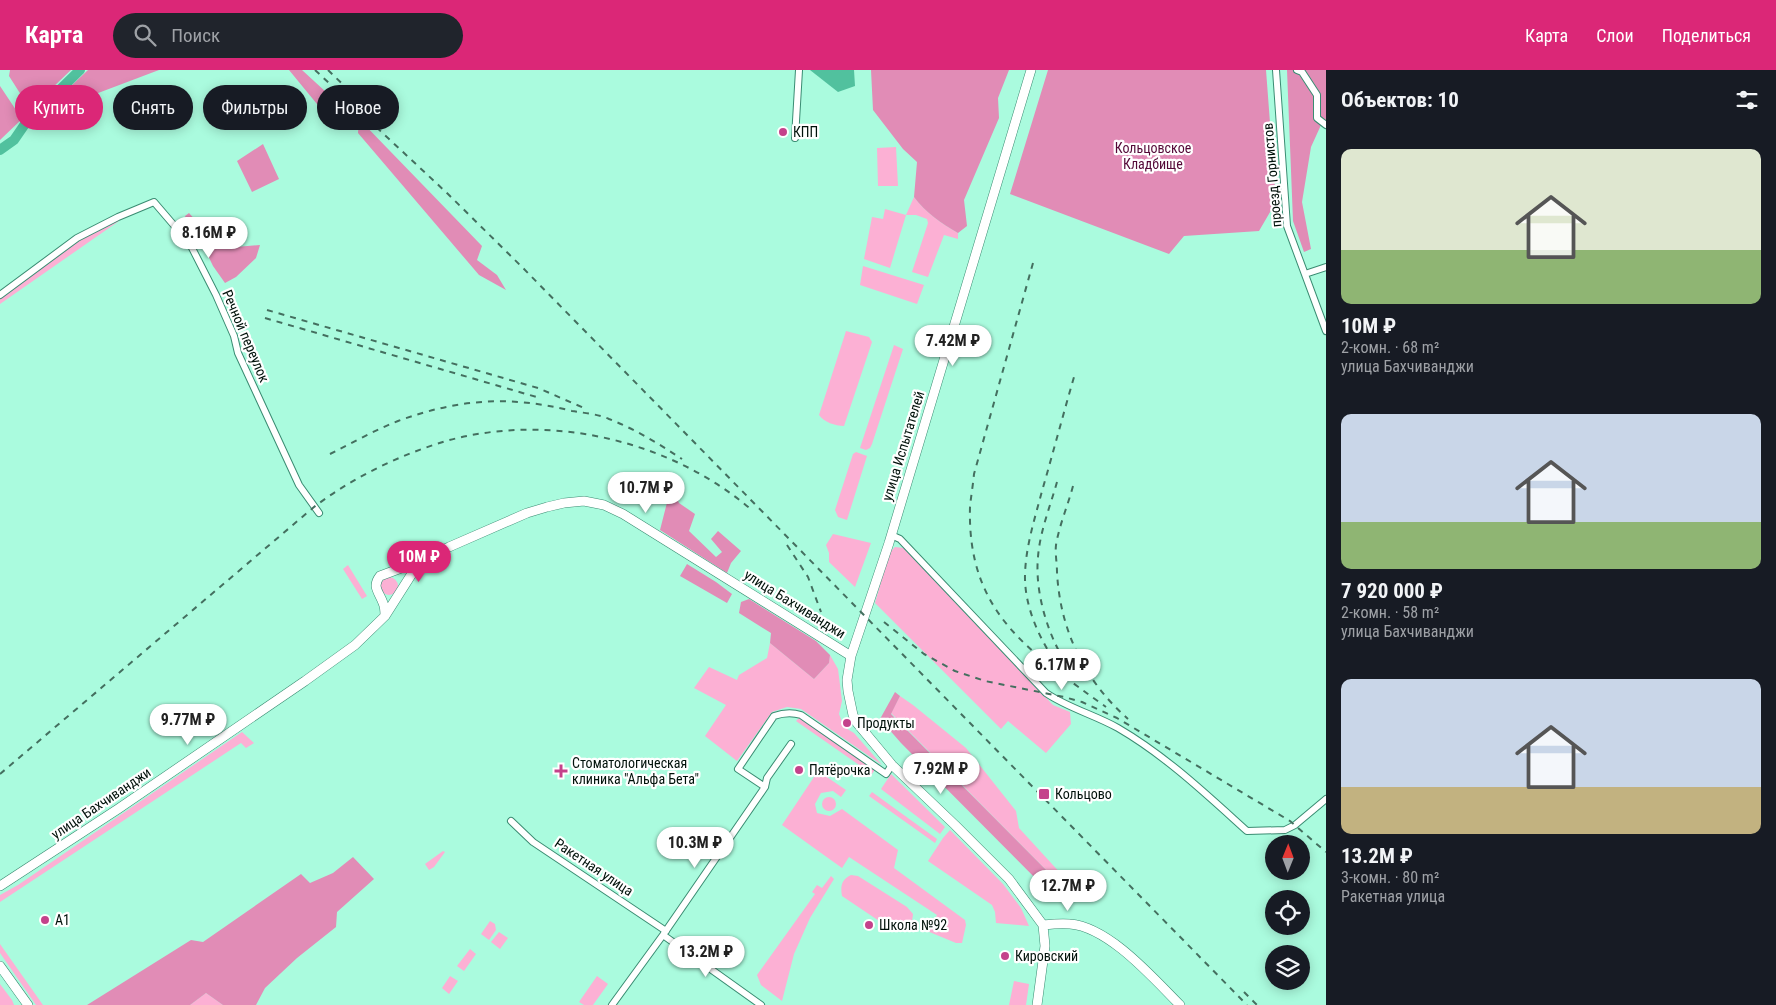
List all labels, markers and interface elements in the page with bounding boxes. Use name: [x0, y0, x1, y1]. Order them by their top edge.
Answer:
search box: [113, 13, 463, 58]
text: Карта: [25, 21, 83, 49]
icon: search: [131, 21, 159, 49]
text: Поиск: [171, 24, 220, 47]
text: Карта: [1525, 25, 1568, 46]
text: Слои: [1596, 25, 1634, 46]
text: Поделиться: [1662, 25, 1751, 46]
chip: Купить: [15, 85, 103, 130]
chip: Снять: [113, 85, 193, 130]
chip: Фильтры: [203, 85, 307, 130]
chip: Новое: [317, 85, 399, 130]
icon: filters: [1733, 86, 1761, 114]
text: Объектов: 10: [1341, 88, 1459, 112]
street label: проезд Горнистов: [1259, 122, 1285, 228]
place label: КПП: [793, 124, 818, 140]
marker: КПП: [777, 126, 789, 138]
park label: Кольцовское Кладбище: [1115, 140, 1192, 172]
icon: home: [1506, 182, 1596, 272]
pin: 8.16M ₽: [163, 216, 255, 259]
text: 8.16M ₽: [182, 223, 236, 242]
street label: Речной переулок: [219, 287, 273, 385]
text: 10M ₽: [1341, 314, 1396, 338]
pin: 7.42M ₽: [907, 324, 999, 367]
text: 7.42M ₽: [926, 331, 980, 350]
text: 2-комн. · 68 m²: [1341, 338, 1439, 357]
text: улица Бахчиванджи: [1341, 357, 1474, 376]
street label: улица Испытателей: [879, 389, 927, 503]
icon: home: [1506, 447, 1596, 537]
pin: 10.7M ₽: [600, 472, 692, 514]
text: 10.7M ₽: [619, 478, 673, 497]
pin: 10M ₽: [384, 540, 454, 583]
text: 10M ₽: [398, 547, 440, 566]
street label: улица Бахчиванджи: [741, 566, 849, 642]
text: 7 920 000 ₽: [1341, 579, 1443, 603]
text: 2-комн. · 58 m²: [1341, 603, 1439, 622]
text: улица Бахчиванджи: [1341, 622, 1474, 641]
pin: 6.17M ₽: [1016, 648, 1108, 691]
text: 6.17M ₽: [1035, 655, 1089, 674]
pin: 9.77M ₽: [142, 704, 234, 746]
text: 9.77M ₽: [161, 710, 215, 729]
icon: home: [1506, 712, 1596, 802]
place label: Продукты: [857, 715, 915, 731]
marker: Продукты: [841, 717, 853, 729]
pin: 7.92M ₽: [895, 752, 987, 795]
place label: Стоматологическая клиника "Альфа Бета": [572, 755, 699, 787]
text: 7.92M ₽: [914, 759, 968, 778]
place label: Пятёрочка: [809, 762, 871, 778]
street label: улица Бахчиванджи: [48, 764, 154, 842]
marker: Стоматологическая клиника "Альфа Бета": [554, 764, 568, 778]
marker: Пятёрочка: [793, 764, 805, 776]
place label: Кольцово: [1055, 786, 1112, 802]
marker: Кольцово: [1037, 787, 1051, 801]
pin: 10.3M ₽: [649, 826, 741, 869]
text: 10.3M ₽: [668, 833, 722, 852]
street label: Ракетная улица: [552, 835, 636, 899]
north arrow: [1265, 835, 1310, 880]
map controls: [1265, 835, 1310, 990]
text: 13.2M ₽: [1341, 844, 1413, 868]
text: 3-комн. · 80 m²: [1341, 868, 1439, 887]
pin: 12.7M ₽: [1022, 870, 1114, 912]
text: 12.7M ₽: [1041, 876, 1095, 895]
text: Ракетная улица: [1341, 887, 1445, 906]
button: locate: [1265, 890, 1310, 935]
place label: A1: [55, 912, 70, 928]
marker: A1: [39, 914, 51, 926]
place label: Школа №92: [879, 917, 947, 933]
marker: Школа №92: [863, 919, 875, 931]
pin: 13.2M ₽: [660, 936, 752, 978]
text: 13.2M ₽: [679, 942, 733, 961]
button: layers: [1265, 945, 1310, 990]
place label: Кировский: [1015, 948, 1078, 964]
marker: Кировский: [999, 950, 1011, 962]

